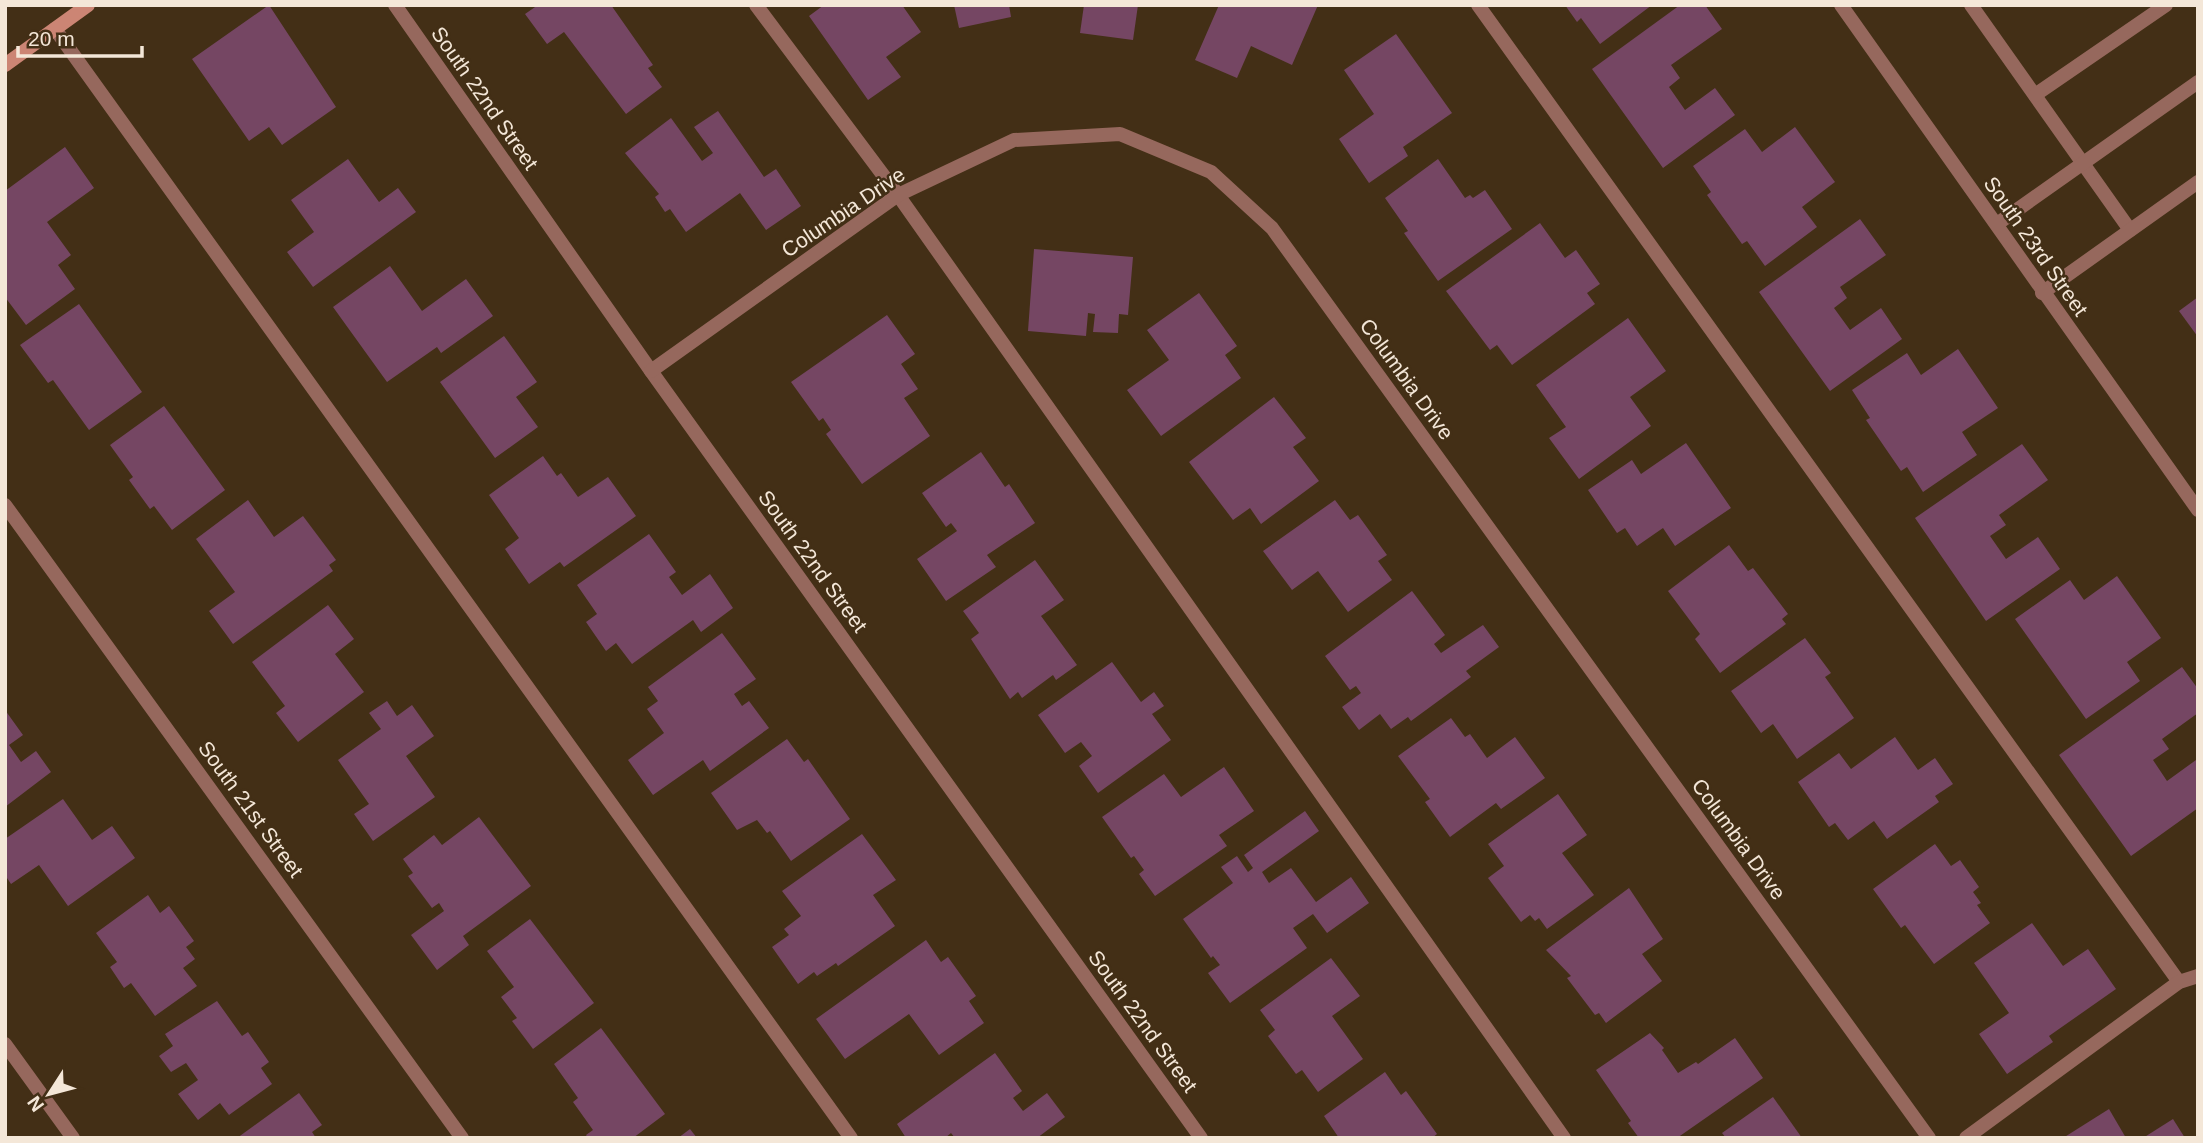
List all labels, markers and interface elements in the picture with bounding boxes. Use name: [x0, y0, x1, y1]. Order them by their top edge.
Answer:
scale bar: [18, 14, 142, 58]
street label: South 22nd Street: [427, 22, 543, 174]
text: 20 m: [28, 27, 75, 50]
street label: Columbia Drive: [777, 162, 909, 262]
street label: South 23rd Street: [1979, 172, 2093, 320]
street label: Columbia Drive: [1356, 314, 1458, 444]
street label: South 22nd Street: [754, 486, 872, 636]
street label: South 21st Street: [194, 737, 308, 882]
street label: Columbia Drive: [1688, 774, 1790, 904]
street label: South 22nd Street: [1084, 946, 1202, 1096]
north arrow: [14, 1059, 84, 1129]
text: N: [23, 1092, 48, 1115]

